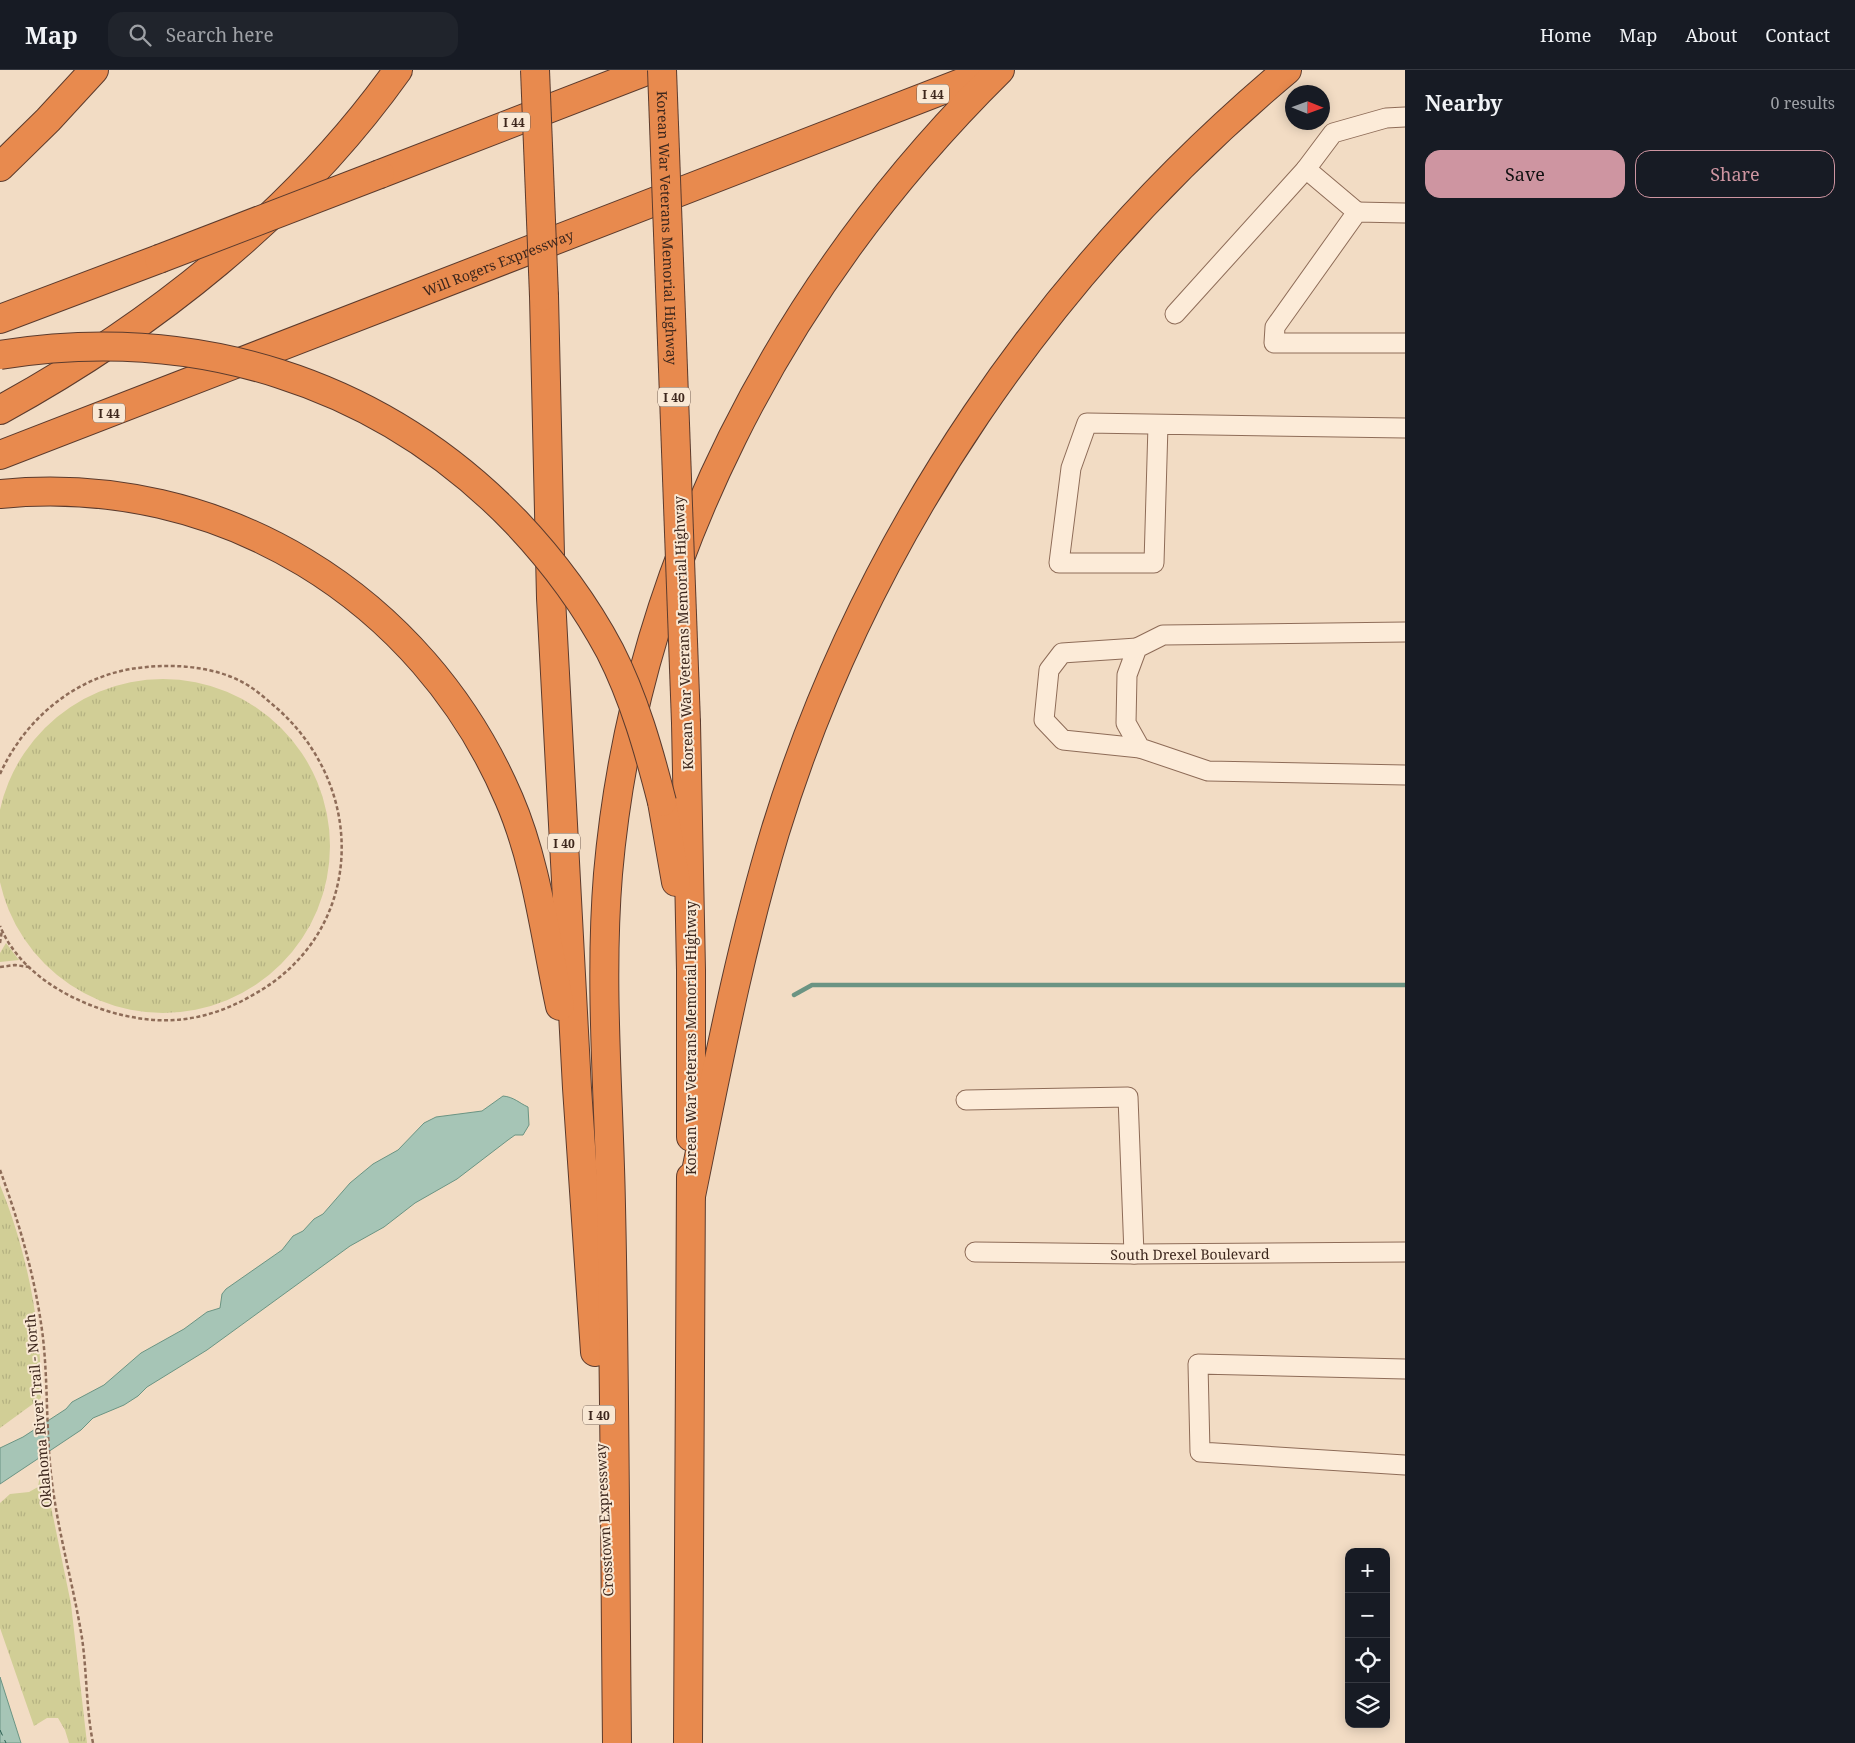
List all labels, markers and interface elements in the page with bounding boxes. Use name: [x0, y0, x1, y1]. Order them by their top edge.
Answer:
search box: [108, 12, 458, 57]
text: Map: [25, 18, 78, 51]
icon: search: [126, 21, 154, 49]
text: Search here: [166, 22, 274, 48]
text: Home: [1540, 23, 1591, 47]
text: Map: [1619, 23, 1657, 47]
text: About: [1685, 23, 1737, 47]
text: Contact: [1765, 23, 1830, 47]
road number: I 44: [917, 84, 949, 104]
north arrow: [1285, 85, 1330, 130]
text: Nearby: [1425, 89, 1503, 117]
street label: Korean War Veterans Memorial Highway: [653, 90, 682, 365]
text: 0 results: [1771, 92, 1835, 114]
road number: I 44: [498, 112, 530, 132]
button: Save: [1425, 150, 1625, 198]
button: Share: [1635, 150, 1835, 198]
street label: Will Rogers Expressway: [420, 224, 576, 300]
road number: I 40: [658, 388, 690, 407]
road number: I 44: [93, 403, 125, 422]
street label: Korean War Veterans Memorial Highway: [669, 496, 697, 770]
road number: I 40: [548, 834, 580, 852]
street label: Korean War Veterans Memorial Highway: [681, 901, 700, 1175]
street label: South Drexel Boulevard: [1110, 1243, 1270, 1264]
street label: Oklahoma River Trail - North: [20, 1313, 56, 1509]
road number: I 40: [583, 1406, 615, 1424]
street label: Crosstown Expressway: [590, 1443, 617, 1597]
map controls: [1345, 1548, 1390, 1728]
button: +: [1345, 1548, 1390, 1593]
button: −: [1345, 1593, 1390, 1638]
button: locate: [1345, 1638, 1390, 1683]
button: layers: [1345, 1683, 1390, 1728]

